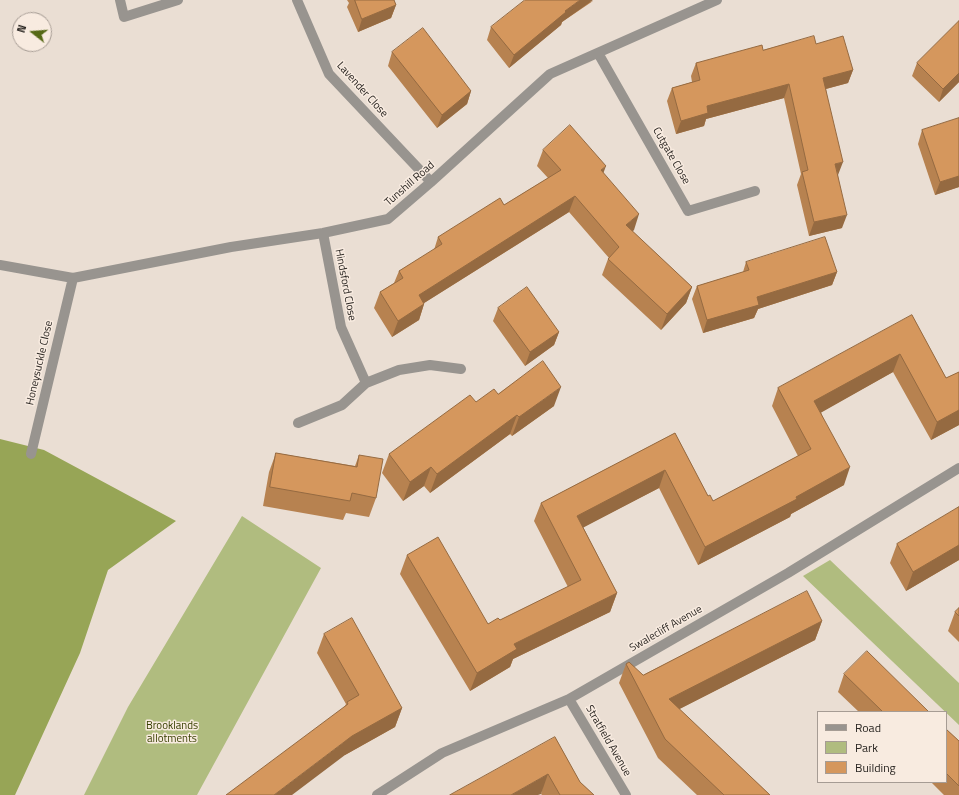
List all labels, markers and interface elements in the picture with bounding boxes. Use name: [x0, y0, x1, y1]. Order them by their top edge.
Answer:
north arrow: [12, 12, 52, 52]
text: N: [13, 23, 30, 35]
street label: Lavender Close: [334, 60, 390, 120]
street label: Cutgate Close: [649, 125, 693, 187]
street label: Tunshill Road: [383, 159, 437, 209]
street label: Hindsford Close: [332, 248, 358, 322]
street label: Honeysuckle Close: [24, 319, 56, 407]
street label: Swalecliff Avenue: [627, 603, 705, 655]
street label: Stratfield Avenue: [582, 703, 634, 779]
legend: [817, 711, 947, 783]
text: Road: [855, 718, 881, 737]
park label: Brooklands allotments: [146, 719, 198, 745]
text: Park: [855, 738, 878, 757]
text: Building: [855, 758, 896, 777]

